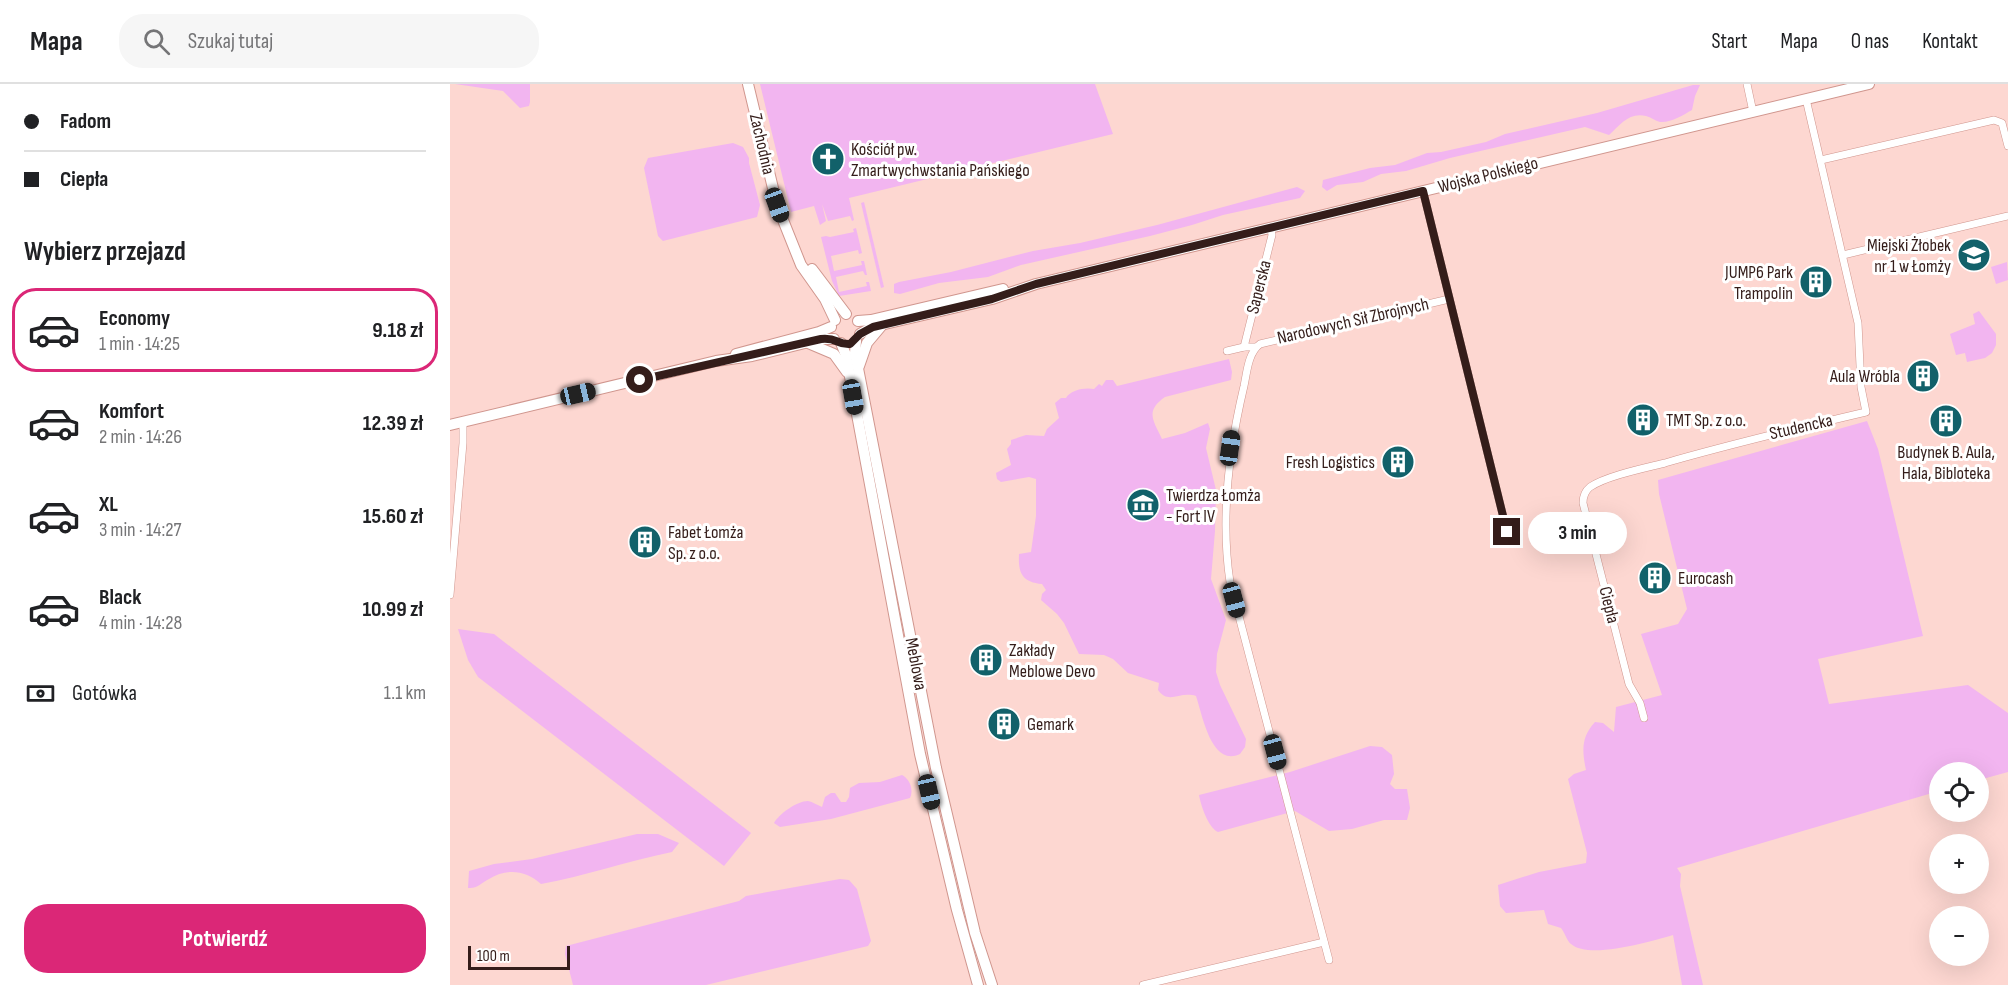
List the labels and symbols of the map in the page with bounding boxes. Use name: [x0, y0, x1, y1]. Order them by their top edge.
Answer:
street label: Zachodnia: [745, 111, 779, 177]
place label: Kościół pw. Zmartwychwstania Pańskiego: [851, 139, 1030, 181]
church icon: Kościół pw. Zmartwychwstania Pańskiego: [810, 141, 846, 177]
street label: Wojska Polskiego: [1436, 152, 1540, 198]
car: [762, 185, 792, 225]
place label: Miejski Żłobek nr 1 w Łomży: [1867, 235, 1951, 277]
school or university icon: Miejski Żłobek nr 1 w Łomży: [1956, 237, 1992, 273]
street label: Saperska: [1242, 258, 1276, 316]
place label: JUMP6 Park Trampolin: [1724, 262, 1793, 304]
building icon: JUMP6 Park Trampolin: [1798, 264, 1834, 300]
street label: Narodowych Sił Zbrojnych: [1275, 293, 1431, 349]
building icon: Aula Wróbla: [1905, 358, 1941, 394]
route start: [626, 366, 653, 393]
place label: Aula Wróbla: [1829, 366, 1900, 387]
car: [841, 378, 865, 416]
car: [558, 381, 598, 407]
building icon: TMT Sp. z o.o.: [1625, 402, 1661, 438]
building icon: Budynek B. Aula, Hala, Bibloteka: [1928, 403, 1964, 439]
place label: TMT Sp. z o.o.: [1666, 410, 1746, 431]
street label: Studencka: [1767, 410, 1835, 444]
car: [1219, 429, 1241, 467]
place label: Budynek B. Aula, Hala, Bibloteka: [1897, 442, 1995, 484]
building icon: Fresh Logistics: [1380, 444, 1416, 480]
place label: Fresh Logistics: [1286, 452, 1375, 473]
place label: Twierdza Łomża - Fort IV: [1166, 485, 1261, 527]
museum icon: Twierdza Łomża - Fort IV: [1125, 487, 1161, 523]
callout: 3 min: [1528, 511, 1627, 553]
route end: [1493, 518, 1520, 545]
place label: Fabet Łomża Sp. z o.o.: [668, 522, 743, 564]
building icon: Fabet Łomża Sp. z o.o.: [627, 524, 663, 560]
building icon: Eurocash: [1637, 560, 1673, 596]
place label: Eurocash: [1678, 568, 1733, 589]
car: [1221, 580, 1247, 620]
street label: Ciepła: [1594, 584, 1624, 626]
street label: Meblowa: [901, 636, 931, 692]
place label: Zakłady Meblowe Devo: [1009, 640, 1096, 682]
building icon: Zakłady Meblowe Devo: [968, 642, 1004, 678]
building icon: Gemark: [986, 706, 1022, 742]
place label: Gemark: [1027, 714, 1074, 735]
car: [1262, 732, 1288, 772]
car: [916, 772, 942, 812]
scale bar: [468, 943, 570, 970]

